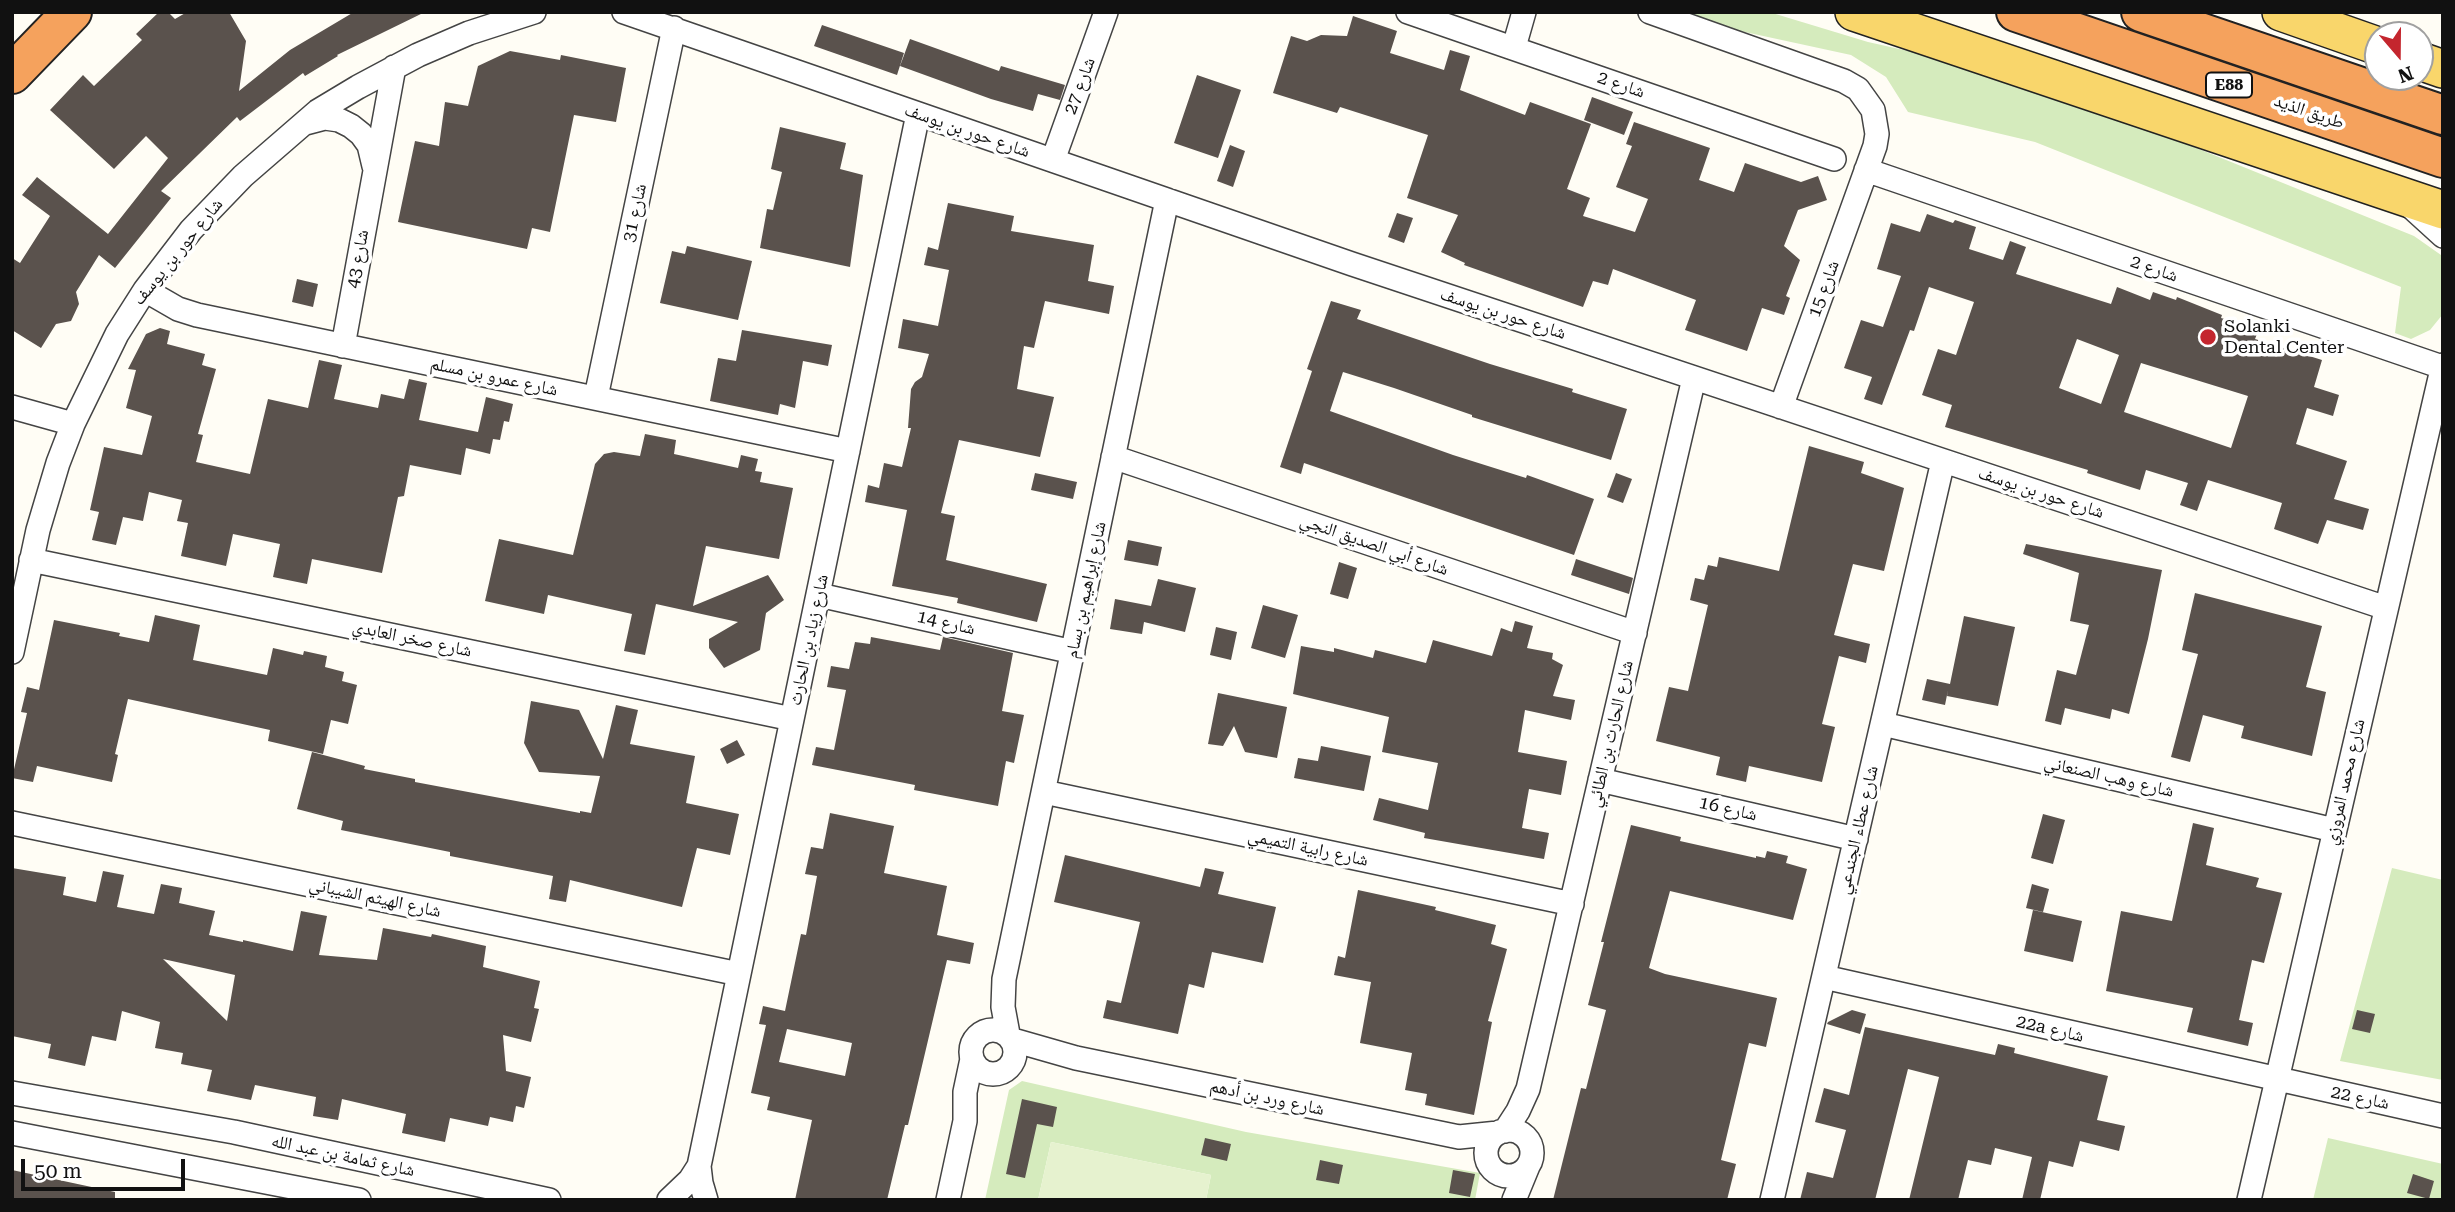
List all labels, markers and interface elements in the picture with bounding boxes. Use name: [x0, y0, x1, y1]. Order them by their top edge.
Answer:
north arrow: [2364, 21, 2434, 91]
street label: شارع 27: [1060, 55, 1100, 117]
text: N: [2395, 61, 2416, 88]
street label: شارع 2: [1594, 67, 1648, 103]
road number: E88: [2206, 72, 2252, 97]
street label: طريق الذيد: [2271, 90, 2347, 134]
street label: شارع حور بن يوسف: [901, 99, 1033, 163]
street label: شارع 31: [618, 182, 652, 244]
street label: شارع حور بن يوسف: [128, 194, 228, 310]
street label: شارع 43: [342, 228, 374, 290]
street label: شارع 2: [2127, 251, 2181, 287]
street label: شارع 15: [1804, 258, 1844, 320]
street label: شارع حور بن يوسف: [1437, 283, 1569, 345]
place label: Solanki Dental Center: [2224, 316, 2344, 358]
marker: Solanki Dental Center: [2198, 327, 2218, 347]
street label: شارع عمرو بن مسلم: [428, 353, 560, 401]
street label: شارع حور بن يوسف: [1975, 462, 2107, 524]
street label: شارع أبي الصديق النجي: [1297, 509, 1451, 581]
street label: شارع إبراهيم بن بسام: [1061, 520, 1111, 660]
street label: شارع زياد بن الحارث: [785, 572, 833, 708]
street label: شارع 14: [915, 606, 977, 640]
street label: شارع صخر العابدي: [350, 616, 474, 662]
street label: شارع الحارث بن الطائي: [1584, 658, 1638, 810]
street label: شارع محمد المروزي: [2320, 717, 2370, 847]
street label: شارع وهب الصنعاني: [2042, 752, 2176, 802]
street label: شارع عطاء الجندعي: [1833, 764, 1883, 896]
street label: شارع 16: [1697, 792, 1759, 826]
street label: شارع رابية التميمي: [1246, 825, 1370, 871]
street label: شارع الهيثم الشيباني: [307, 873, 443, 923]
street label: 22a شارع: [2014, 1011, 2086, 1047]
street label: شارع ورد بن أدهم: [1208, 1075, 1326, 1121]
street label: شارع 22: [2329, 1081, 2391, 1115]
street label: شارع ثمامة بن عبد الله: [269, 1130, 417, 1182]
scale bar: [24, 1146, 189, 1190]
text: 50 m: [34, 1159, 82, 1183]

